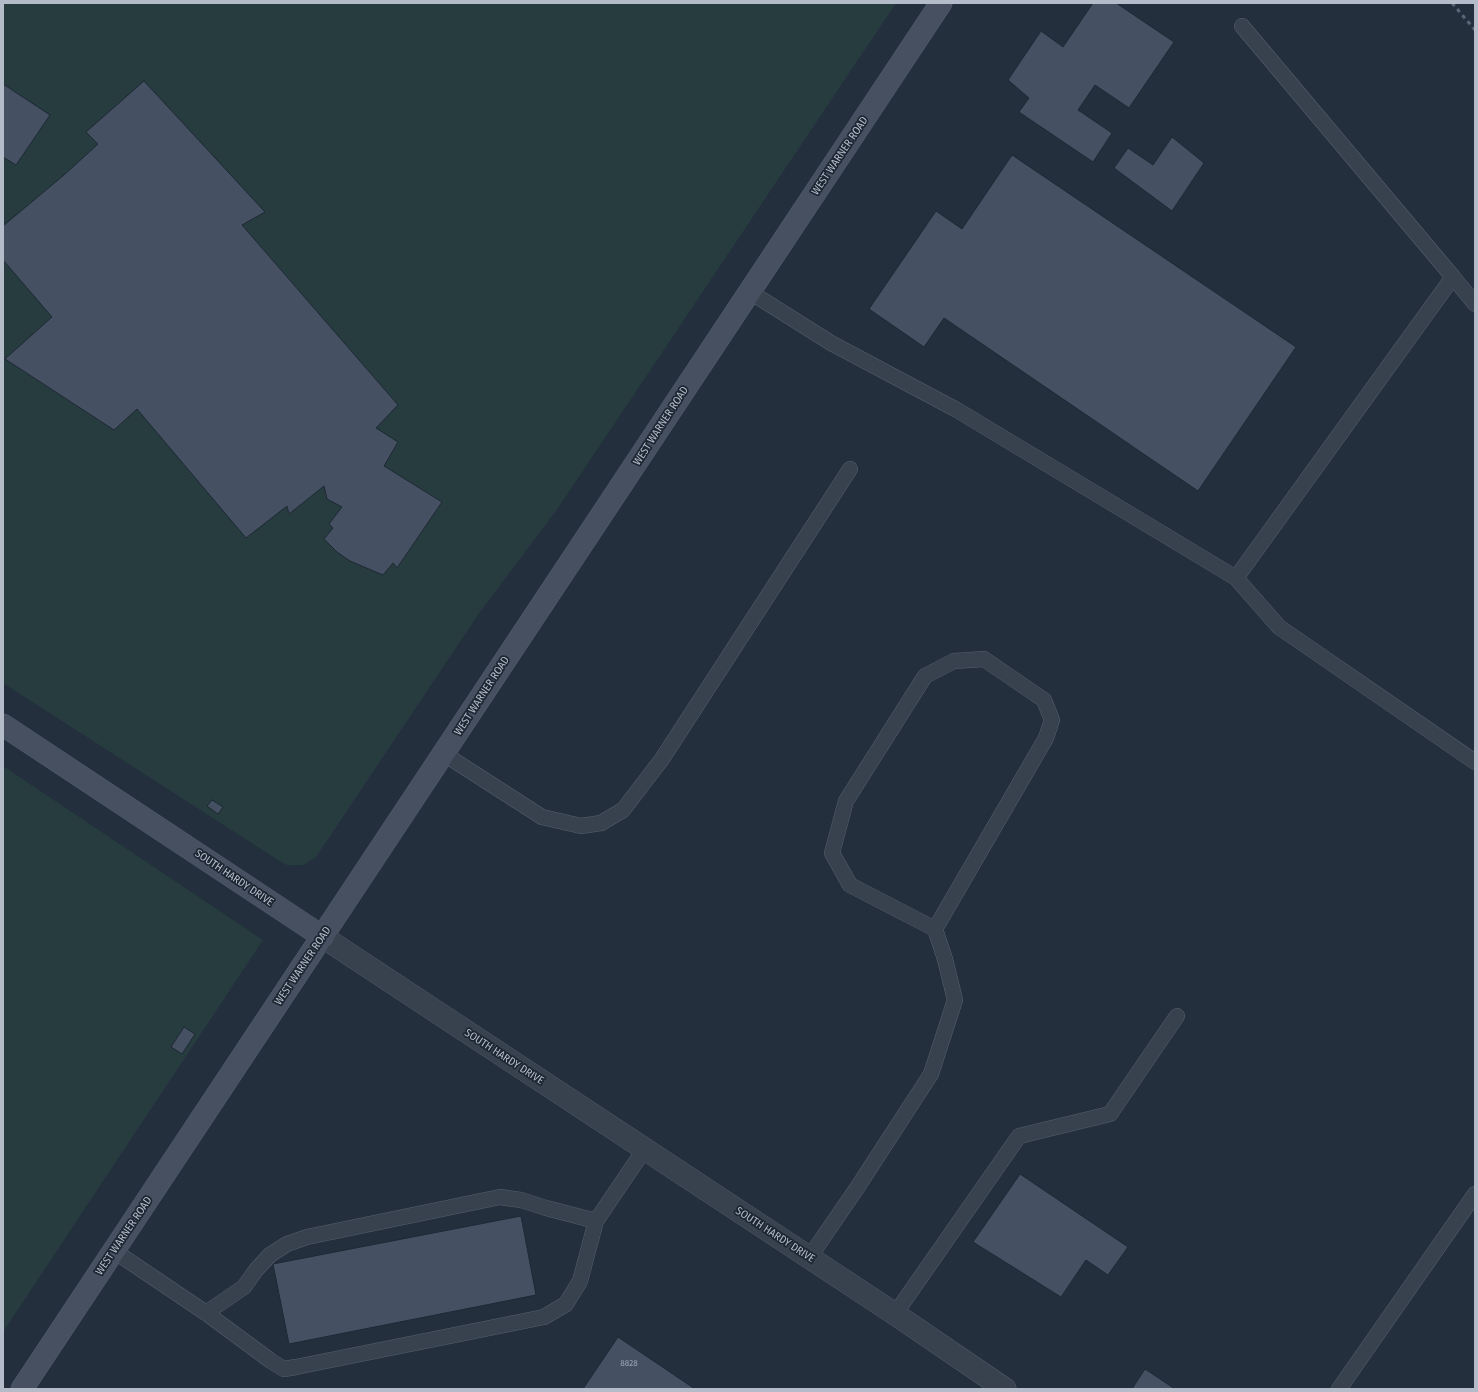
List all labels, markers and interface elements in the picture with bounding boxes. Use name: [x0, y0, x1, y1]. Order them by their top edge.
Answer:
street label: WEST WARNER ROAD: [809, 114, 871, 198]
street label: WEST WARNER ROAD: [631, 384, 691, 468]
street label: WEST WARNER ROAD: [452, 654, 512, 738]
street label: SOUTH HARDY DRIVE: [192, 847, 276, 909]
street label: WEST WARNER ROAD: [272, 924, 334, 1008]
street label: SOUTH HARDY DRIVE: [462, 1026, 546, 1088]
street label: WEST WARNER ROAD: [93, 1194, 155, 1278]
street label: SOUTH HARDY DRIVE: [733, 1204, 817, 1266]
house number: 8828: [620, 1358, 638, 1368]

